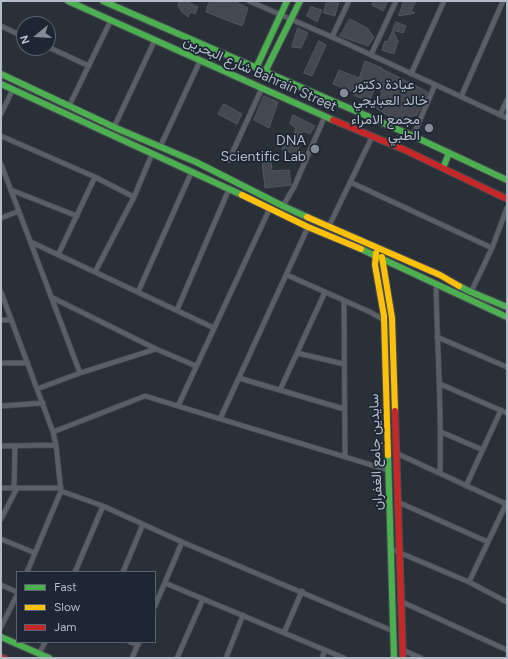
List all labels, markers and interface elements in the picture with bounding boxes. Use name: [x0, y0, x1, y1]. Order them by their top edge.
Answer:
north arrow: [16, 16, 56, 56]
street label: شارع البحرين Bahrain Street: [181, 33, 339, 115]
text: N: [18, 34, 33, 46]
place label: عيادة دكتور خالد العبايجي: [353, 77, 428, 110]
marker: عيادة دكتور خالد العبايجي: [338, 87, 350, 99]
place label: مجمع الامراء الطبي: [351, 112, 420, 144]
marker: مجمع الامراء الطبي: [423, 122, 435, 134]
place label: DNA Scientific Lab: [221, 133, 306, 166]
marker: DNA Scientific Lab: [309, 143, 321, 155]
street label: سايدين جامع الغفران: [366, 393, 386, 511]
legend: [16, 571, 156, 643]
text: Fast: [54, 580, 77, 594]
text: Slow: [54, 600, 80, 614]
text: Jam: [54, 620, 77, 634]

